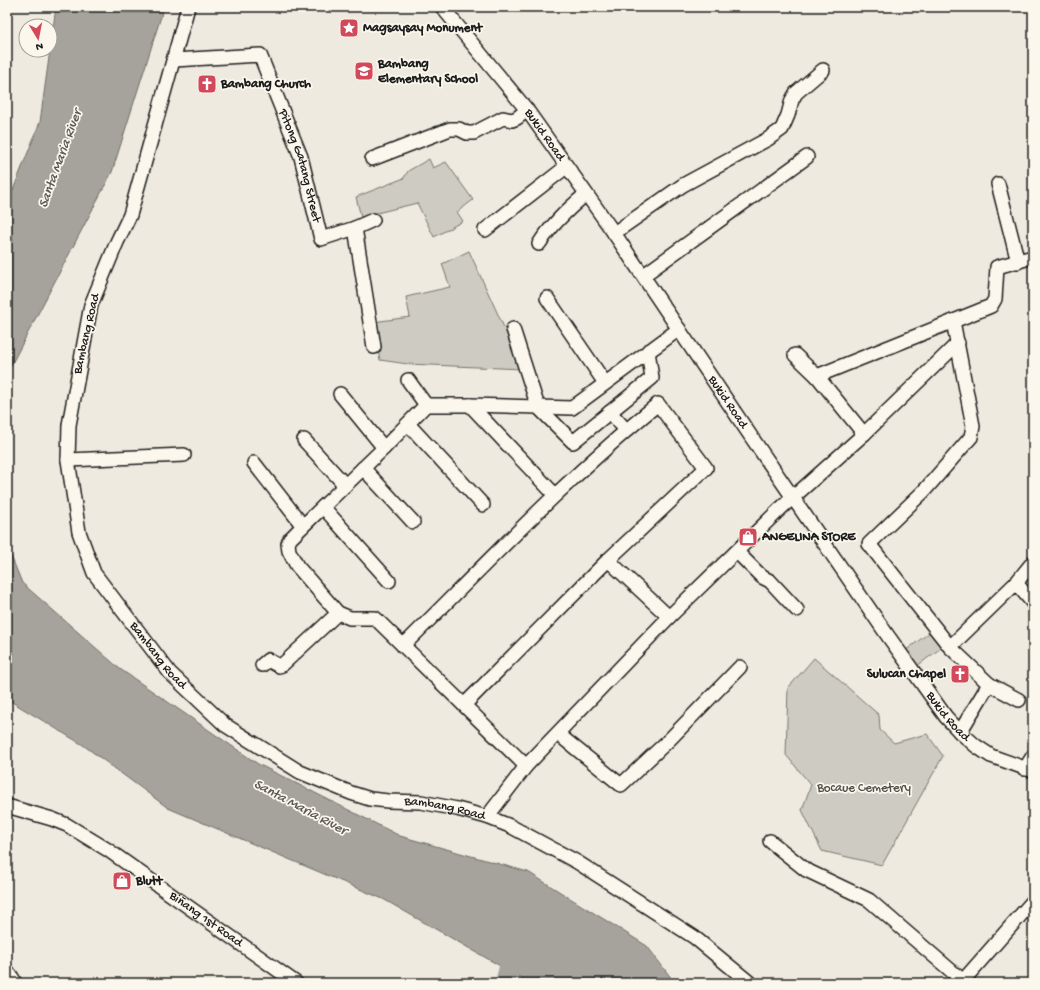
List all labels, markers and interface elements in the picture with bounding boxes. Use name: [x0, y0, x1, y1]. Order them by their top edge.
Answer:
place icon: Magsaysay Monument: [338, 17, 360, 39]
north arrow: [18, 18, 58, 58]
place label: Magsaysay Monument: [363, 21, 484, 36]
text: N: [35, 39, 44, 52]
place label: Bambang Elementary School: [377, 57, 478, 87]
school or university icon: Bambang Elementary School: [353, 60, 375, 82]
church icon: Bambang Church: [196, 73, 218, 95]
place label: Bambang Church: [220, 77, 311, 92]
water label: Santa Maria River: [35, 105, 88, 210]
street label: Bukid Road: [520, 105, 569, 165]
street label: Pitong Gatang Street: [275, 106, 325, 225]
street label: Bambang Road: [70, 291, 104, 377]
street label: Bukid Road: [704, 372, 752, 432]
shop icon: ANGELINA STORE: [737, 526, 759, 548]
place label: ANGELINA STORE: [761, 530, 856, 545]
street label: Bambang Road: [126, 618, 191, 693]
church icon: Sulucan Chapel: [949, 663, 971, 685]
place label: Sulucan Chapel: [867, 667, 946, 683]
street label: Bukid Road: [922, 688, 974, 746]
water label: Santa Maria River: [251, 776, 352, 841]
park label: Bocaue Cemetery: [816, 781, 911, 796]
street label: Bambang Road: [403, 794, 488, 824]
shop icon: Blutt: [111, 870, 133, 892]
place label: Blutt: [135, 874, 164, 889]
street label: Biñang 1st Road: [166, 888, 247, 951]

